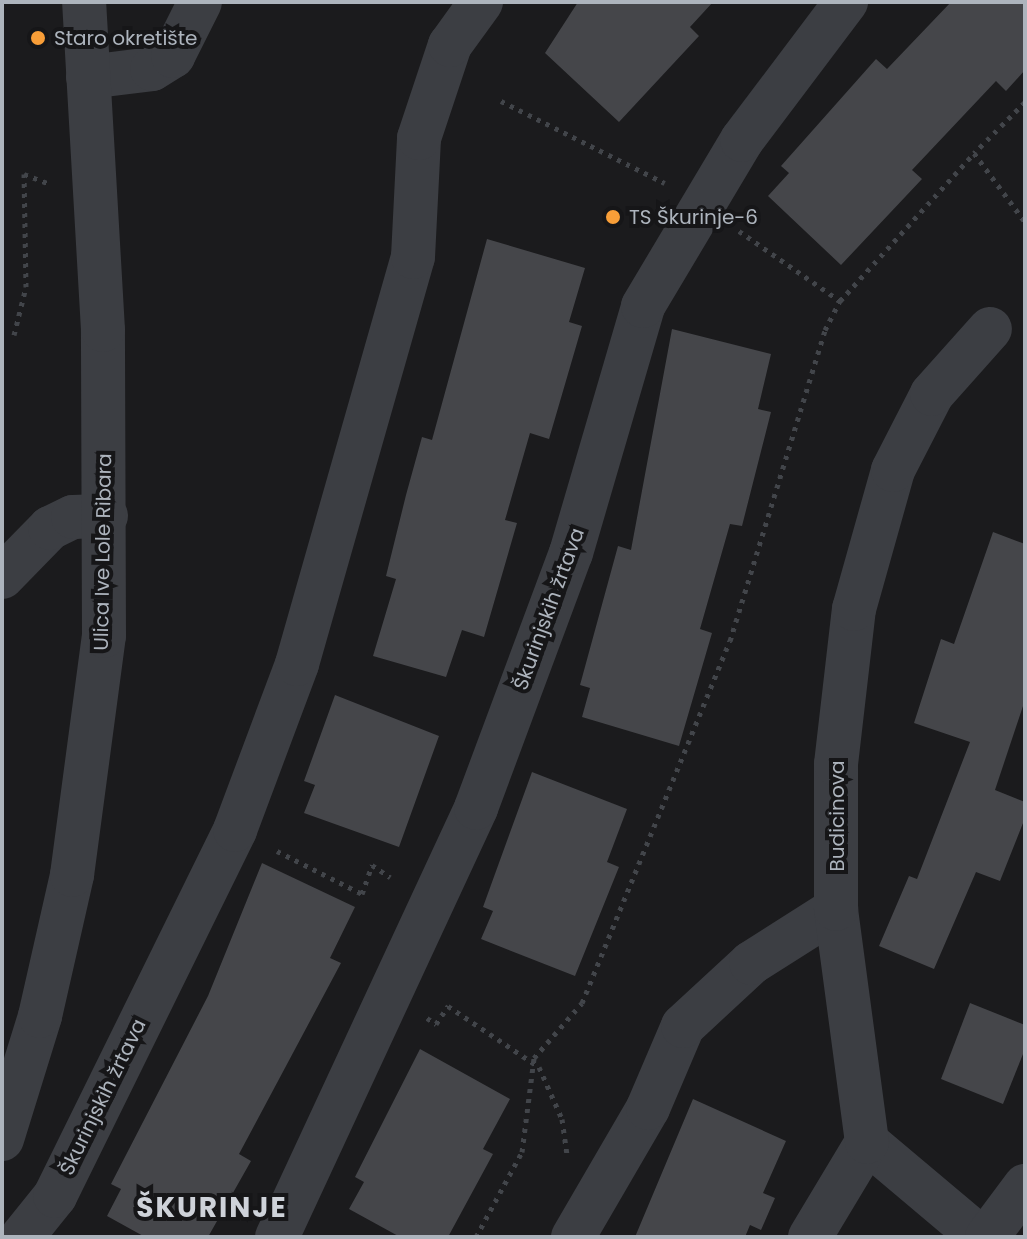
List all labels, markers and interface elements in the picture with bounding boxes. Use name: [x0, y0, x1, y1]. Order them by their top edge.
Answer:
place label: Staro okretište: [54, 26, 197, 50]
marker: Staro okretište: [29, 29, 47, 47]
place label: TS Škurinje-6: [629, 205, 758, 229]
marker: TS Škurinje-6: [604, 208, 622, 226]
street label: Ulica Ive Lole Ribara: [89, 453, 117, 651]
street label: Škurinjskih žrtava: [509, 525, 589, 693]
street label: Budicinova: [825, 761, 849, 871]
street label: Škurinjskih žrtava: [55, 1015, 151, 1179]
district label: ŠKURINJE: [136, 1191, 288, 1225]

